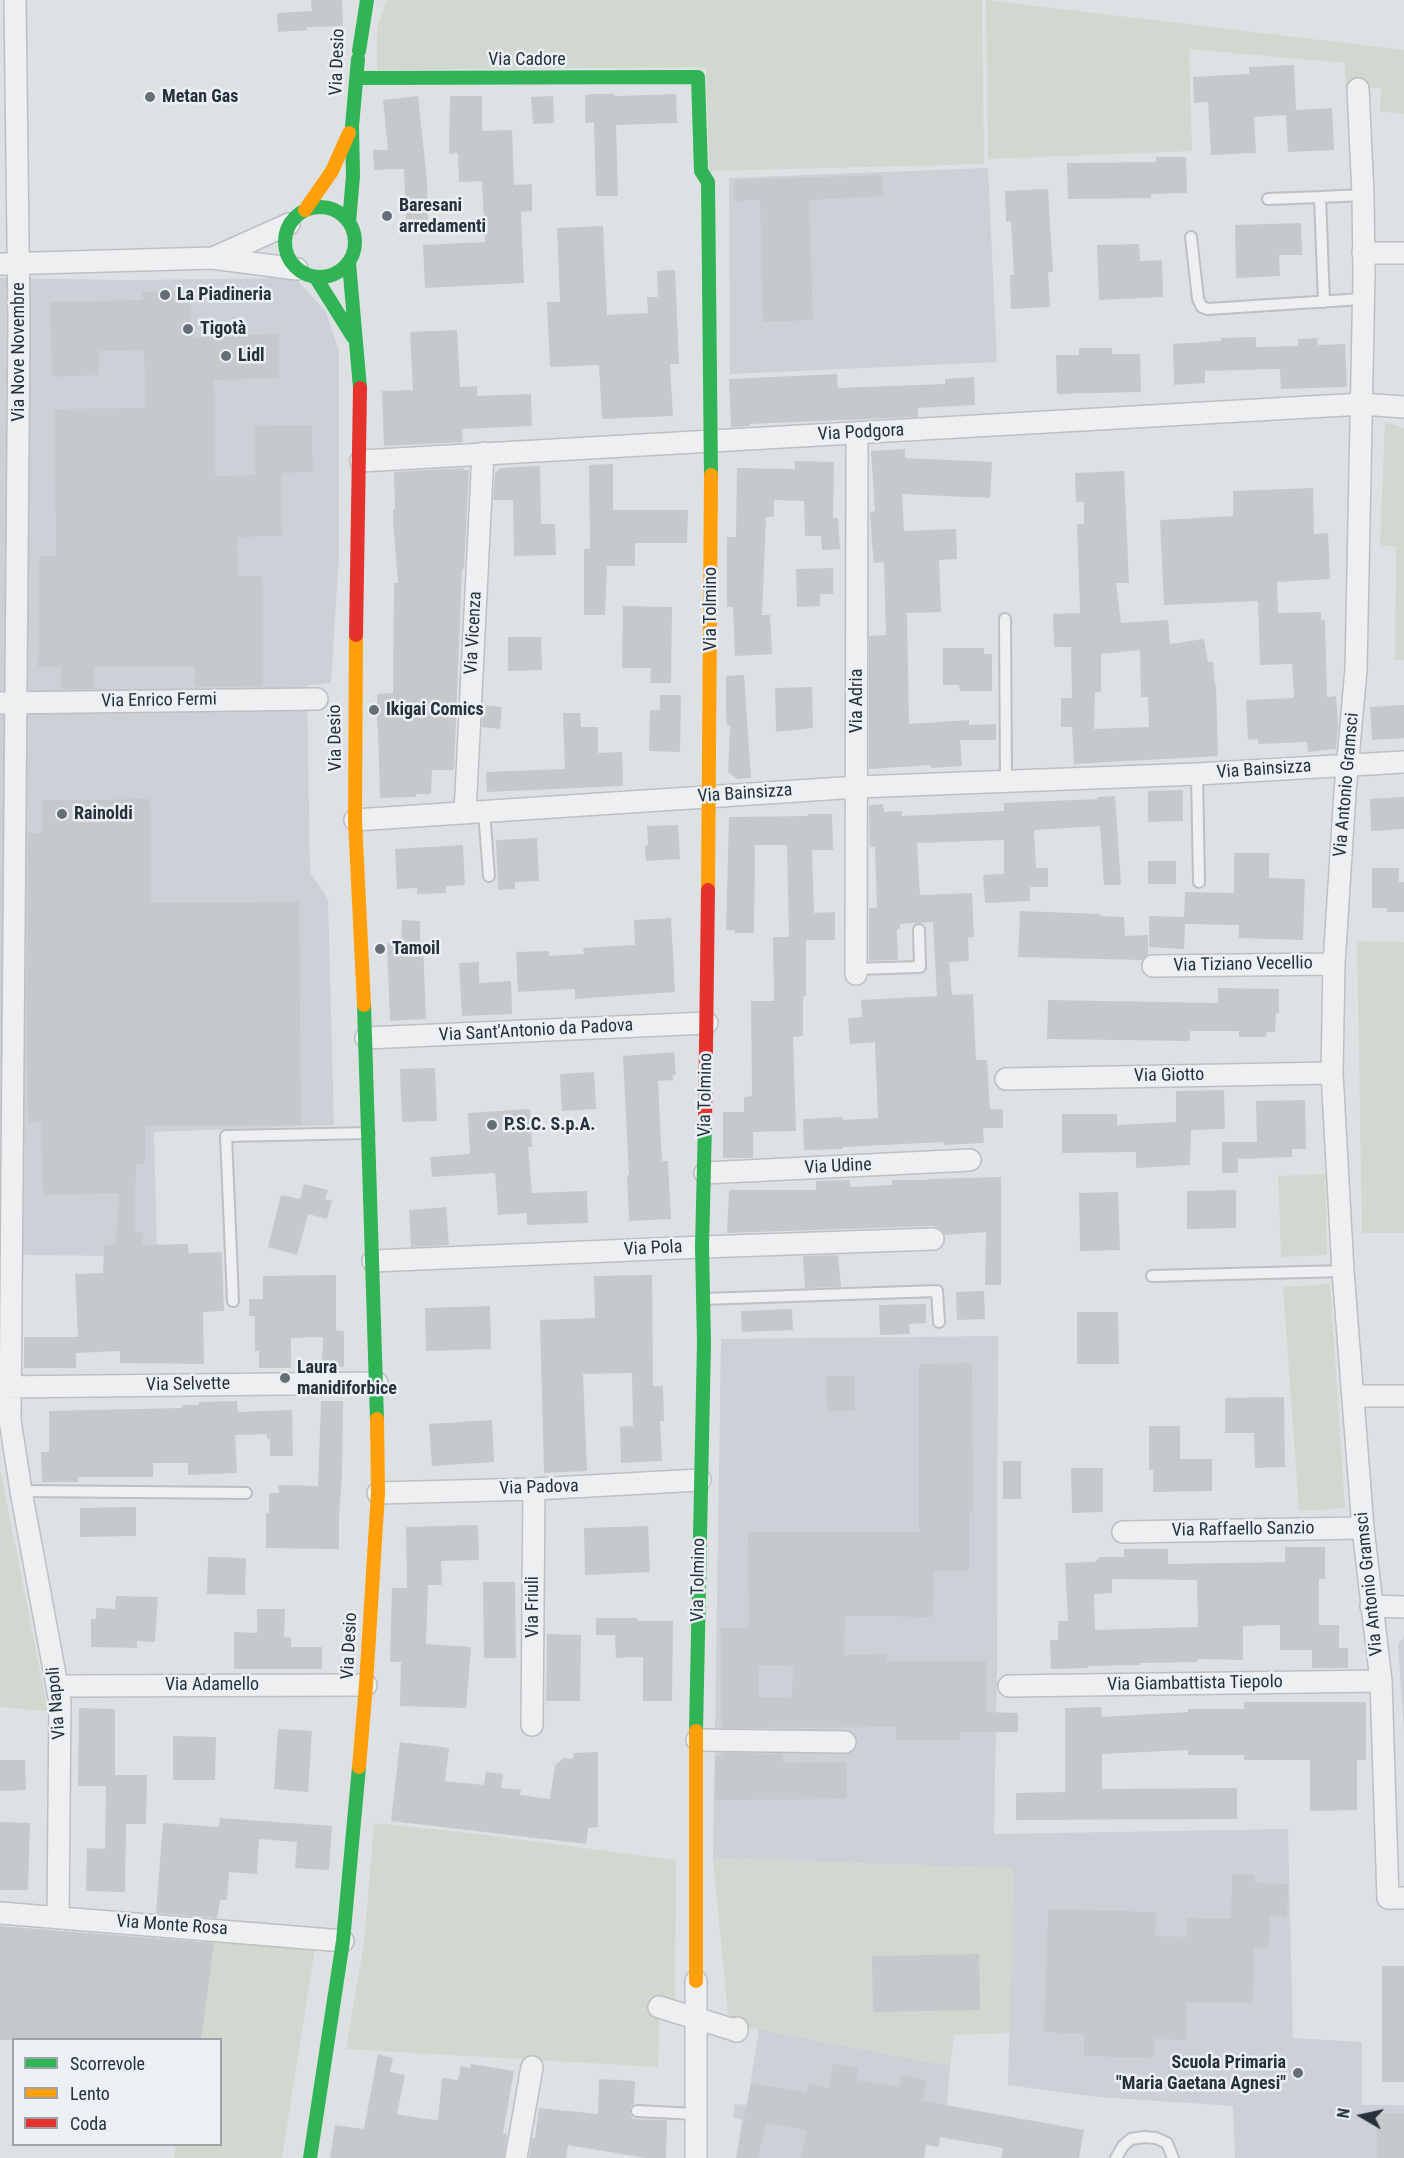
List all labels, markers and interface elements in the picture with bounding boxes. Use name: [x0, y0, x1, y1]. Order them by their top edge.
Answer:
street label: Via Desio: [326, 28, 350, 96]
street label: Via Cadore: [488, 49, 566, 71]
place label: Metan Gas: [162, 86, 238, 108]
marker: Metan Gas: [143, 90, 157, 104]
place label: Baresani arredamenti: [399, 195, 486, 238]
marker: Baresani arredamenti: [380, 209, 394, 223]
street label: Via Nove Novembre: [8, 282, 30, 422]
place label: La Piadineria: [177, 284, 271, 306]
marker: La Piadineria: [158, 288, 172, 302]
place label: Tigotà: [200, 318, 246, 340]
marker: Tigotà: [181, 322, 195, 336]
place label: Lidl: [238, 345, 265, 367]
marker: Lidl: [219, 349, 233, 363]
street label: Via Podgora: [817, 420, 905, 446]
street label: Via Tolmino: [700, 567, 722, 651]
street label: Via Vicenza: [461, 591, 487, 675]
street label: Via Adria: [846, 669, 868, 733]
street label: Via Enrico Fermi: [101, 689, 217, 713]
place label: Ikigai Comics: [386, 699, 484, 721]
marker: Ikigai Comics: [367, 703, 381, 717]
street label: Via Desio: [325, 704, 347, 772]
street label: Via Antonio Gramsci: [1330, 712, 1364, 858]
street label: Via Bainsizza: [1216, 756, 1312, 784]
street label: Via Bainsizza: [697, 780, 793, 808]
place label: Rainoldi: [74, 803, 133, 825]
marker: Rainoldi: [55, 807, 69, 821]
place label: Tamoil: [392, 938, 440, 960]
marker: Tamoil: [373, 942, 387, 956]
street label: Via Tiziano Vecellio: [1173, 953, 1313, 977]
street label: Via Sant'Antonio da Padova: [438, 1015, 634, 1047]
street label: Via Tolmino: [694, 1053, 718, 1137]
street label: Via Giotto: [1134, 1065, 1204, 1087]
place label: P.S.C. S.p.A.: [504, 1114, 596, 1136]
marker: P.S.C. S.p.A.: [485, 1118, 499, 1132]
street label: Via Udine: [804, 1154, 872, 1180]
street label: Via Pola: [623, 1237, 683, 1261]
place label: Laura manidiforbice: [297, 1357, 397, 1400]
marker: Laura manidiforbice: [278, 1371, 292, 1385]
street label: Via Selvette: [146, 1373, 230, 1397]
street label: Via Padova: [499, 1476, 579, 1500]
street label: Via Antonio Gramsci: [1352, 1511, 1388, 1657]
street label: Via Raffaello Sanzio: [1171, 1518, 1315, 1542]
street label: Via Tolmino: [687, 1538, 711, 1622]
street label: Via Friuli: [522, 1576, 544, 1638]
street label: Via Desio: [337, 1612, 363, 1680]
street label: Via Napoli: [43, 1666, 71, 1740]
street label: Via Giambattista Tiepolo: [1107, 1672, 1283, 1696]
street label: Via Adamello: [165, 1674, 259, 1696]
street label: Via Monte Rosa: [116, 1911, 228, 1941]
legend: [12, 2038, 222, 2146]
place label: Scuola Primaria "Maria Gaetana Agnesi": [1116, 2052, 1286, 2094]
text: Scorrevole: [70, 2053, 145, 2074]
marker: Scuola Primaria "Maria Gaetana Agnesi": [1291, 2066, 1305, 2080]
text: Lento: [70, 2083, 110, 2104]
north arrow: [1332, 2086, 1392, 2146]
text: N: [1334, 2107, 1354, 2119]
text: Coda: [70, 2113, 107, 2134]

